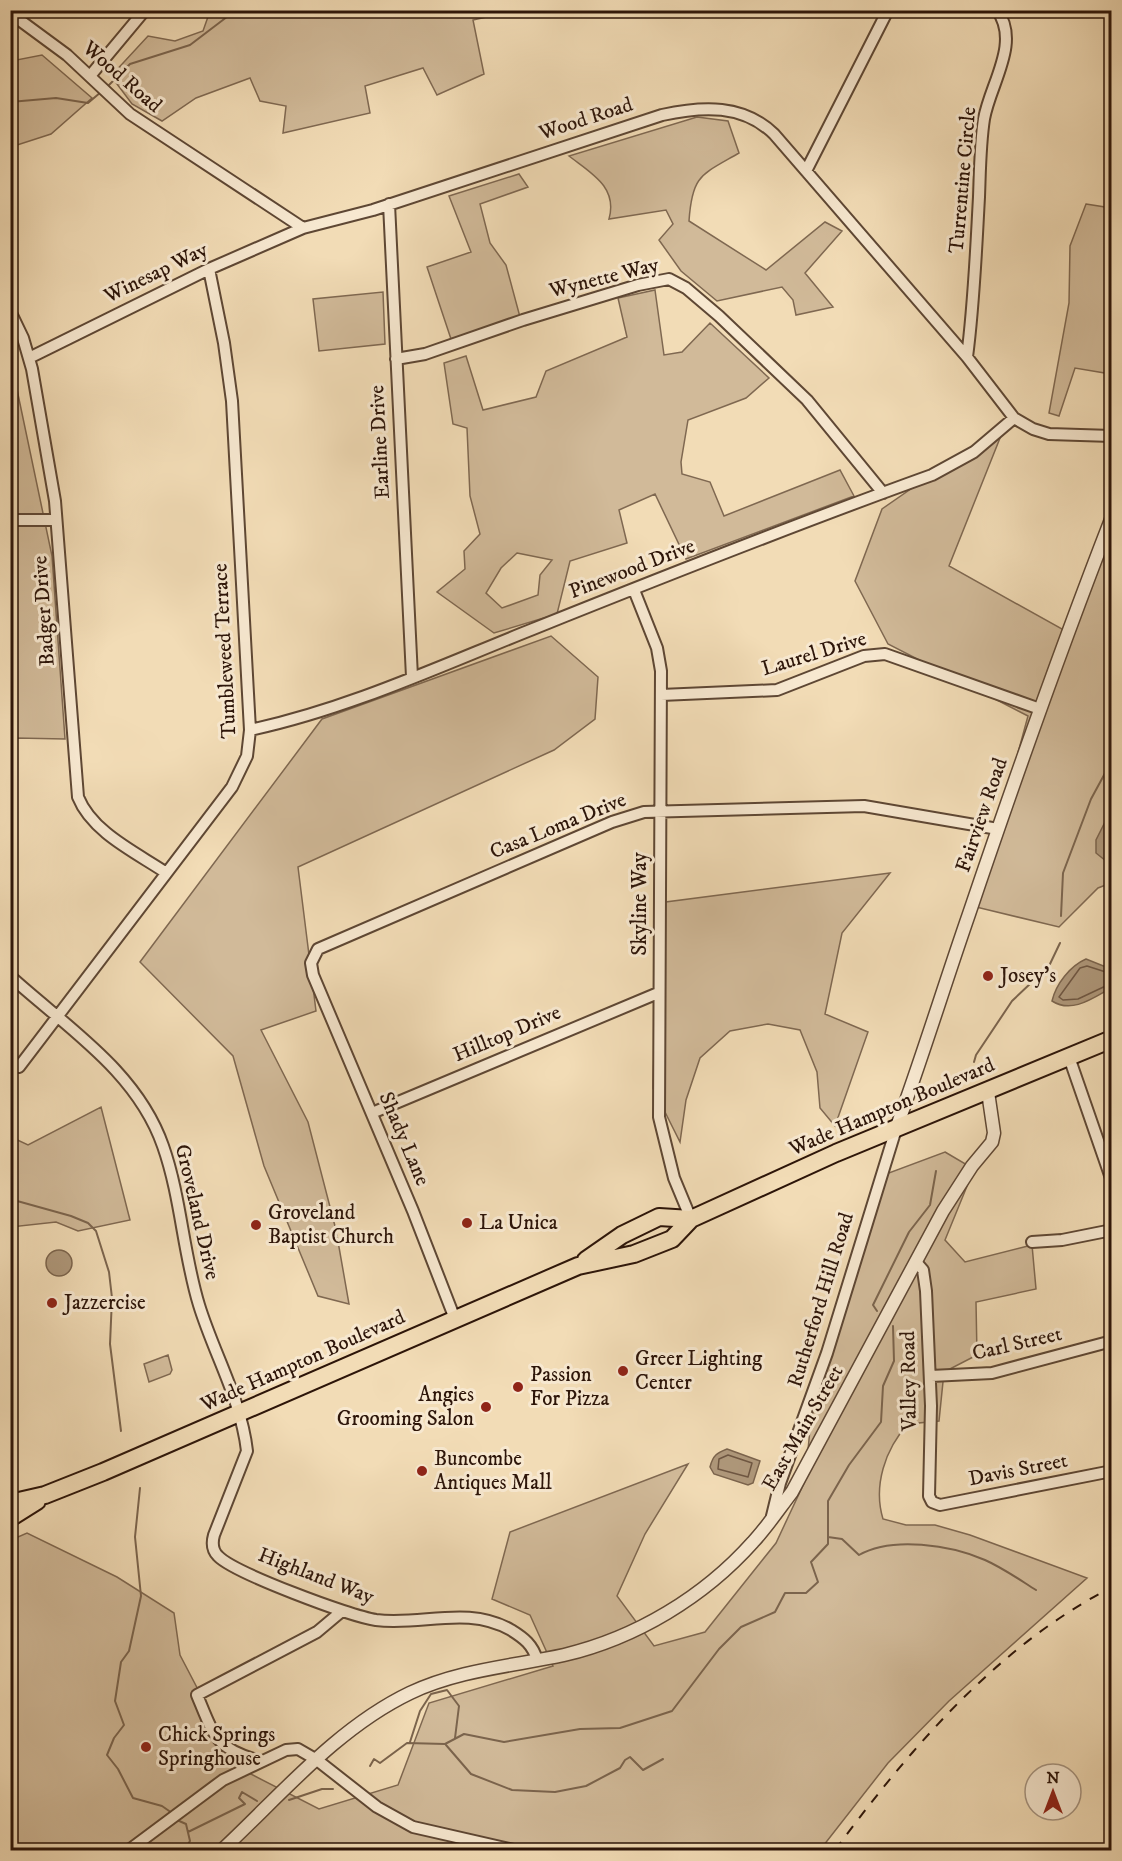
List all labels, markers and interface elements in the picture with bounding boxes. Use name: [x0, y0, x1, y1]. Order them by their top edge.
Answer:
street label: Wood Road: [76, 35, 168, 119]
street label: Wood Road: [535, 91, 637, 147]
street label: Turrentine Circle: [944, 105, 982, 254]
street label: Winesap Way: [99, 236, 213, 310]
street label: Wynette Way: [546, 252, 662, 304]
street label: Earline Drive: [364, 384, 396, 500]
street label: Pinewood Drive: [565, 533, 699, 605]
street label: Badger Drive: [27, 555, 61, 667]
street label: Tumbleweed Terrace: [207, 562, 243, 739]
street label: Laurel Drive: [758, 626, 870, 682]
street label: Fairview Road: [950, 754, 1014, 876]
street label: Casa Loma Drive: [486, 787, 630, 865]
street label: Skyline Way: [627, 851, 653, 956]
place label: Josey's: [998, 963, 1056, 989]
marker: Josey's: [981, 969, 995, 983]
street label: Hilltop Drive: [449, 1000, 565, 1068]
street label: Wade Hampton Boulevard: [784, 1052, 999, 1163]
street label: Shady Lane: [373, 1088, 436, 1190]
street label: Groveland Drive: [169, 1142, 225, 1283]
place label: Groveland Baptist Church: [268, 1200, 394, 1250]
street label: Rutherford Hill Road: [782, 1209, 860, 1391]
place label: La Unica: [479, 1210, 558, 1236]
marker: La Unica: [460, 1216, 474, 1230]
marker: Groveland Baptist Church: [249, 1218, 263, 1232]
place label: Jazzercise: [62, 1290, 146, 1316]
marker: Jazzercise: [45, 1296, 59, 1310]
street label: Wade Hampton Boulevard: [196, 1304, 410, 1418]
street label: Carl Street: [970, 1321, 1065, 1367]
street label: Valley Road: [895, 1330, 923, 1432]
place label: Greer Lighting Center: [635, 1346, 763, 1396]
street label: East Main Street: [757, 1360, 850, 1495]
place label: Passion For Pizza: [530, 1362, 609, 1412]
marker: Greer Lighting Center: [616, 1364, 630, 1378]
marker: Passion For Pizza: [511, 1380, 525, 1394]
place label: Angies Grooming Salon: [337, 1382, 474, 1432]
marker: Angies Grooming Salon: [479, 1400, 493, 1414]
place label: Buncombe Antiques Mall: [434, 1446, 553, 1496]
street label: Davis Street: [966, 1448, 1070, 1492]
marker: Buncombe Antiques Mall: [415, 1464, 429, 1478]
street label: Highland Way: [254, 1542, 379, 1610]
place label: Chick Springs Springhouse: [158, 1722, 275, 1772]
marker: Chick Springs Springhouse: [139, 1740, 153, 1754]
north arrow: [1023, 1762, 1083, 1822]
text: N: [1046, 1768, 1060, 1788]

